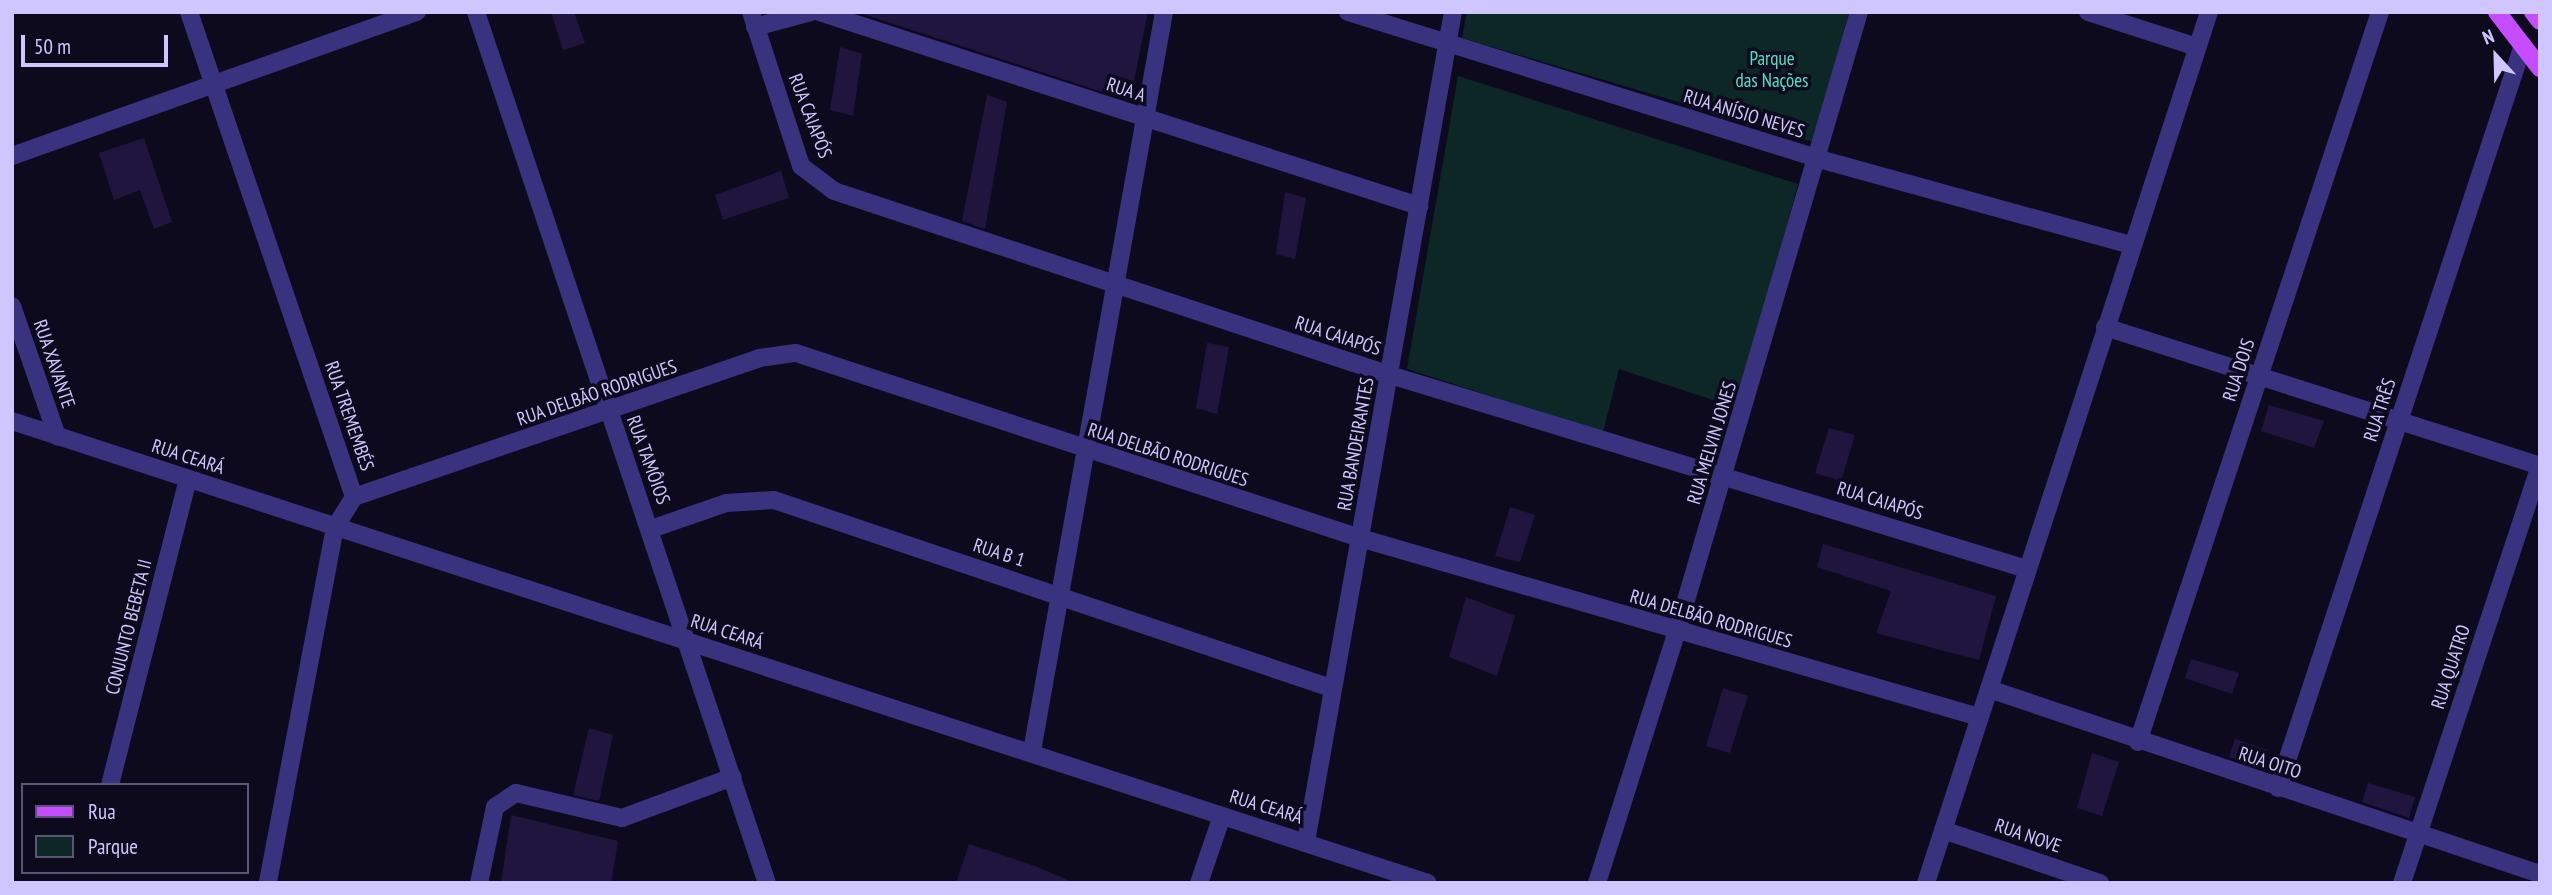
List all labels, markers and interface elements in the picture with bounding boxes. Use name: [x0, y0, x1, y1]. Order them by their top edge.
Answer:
scale bar: [24, 21, 172, 65]
north arrow: [2461, 21, 2531, 91]
text: N: [2479, 23, 2497, 50]
text: 50 m: [34, 33, 71, 60]
park label: Parque das Nações: [1735, 48, 1809, 92]
street label: RUA CAIAPÓS: [783, 70, 837, 162]
street label: RUA A: [1103, 73, 1149, 107]
street label: RUA ANÍSIO NEVES: [1680, 85, 1808, 143]
street label: RUA CAIAPÓS: [1292, 311, 1384, 361]
street label: RUA XAVANTE: [28, 316, 80, 412]
street label: RUA DOIS: [2218, 336, 2260, 404]
street label: RUA DELBÃO RODRIGUES: [514, 355, 680, 431]
street label: RUA TREMEMBÉS: [319, 358, 379, 474]
street label: RUA BANDEIRANTES: [1333, 375, 1379, 513]
street label: RUA TRÊS: [2359, 375, 2401, 445]
street label: RUA MELVIN JONES: [1682, 379, 1742, 507]
street label: RUA TAMÔIOS: [621, 412, 675, 508]
street label: RUA DELBÃO RODRIGUES: [1085, 418, 1251, 492]
street label: RUA CEARÁ: [149, 434, 227, 480]
street label: RUA CAIAPÓS: [1834, 477, 1926, 525]
street label: RUA B 1: [970, 534, 1028, 572]
street label: CONJUNTO BEBETA II: [101, 557, 157, 697]
street label: RUA DELBÃO RODRIGUES: [1627, 585, 1795, 653]
street label: RUA CEARÁ: [688, 609, 766, 655]
street label: RUA QUATRO: [2427, 622, 2475, 712]
street label: RUA OITO: [2236, 742, 2304, 784]
legend: [21, 783, 248, 874]
street label: RUA CEARÁ: [1227, 785, 1305, 829]
text: Rua: [88, 798, 116, 825]
street label: RUA NOVE: [1992, 814, 2064, 858]
text: Parque: [88, 833, 138, 860]

